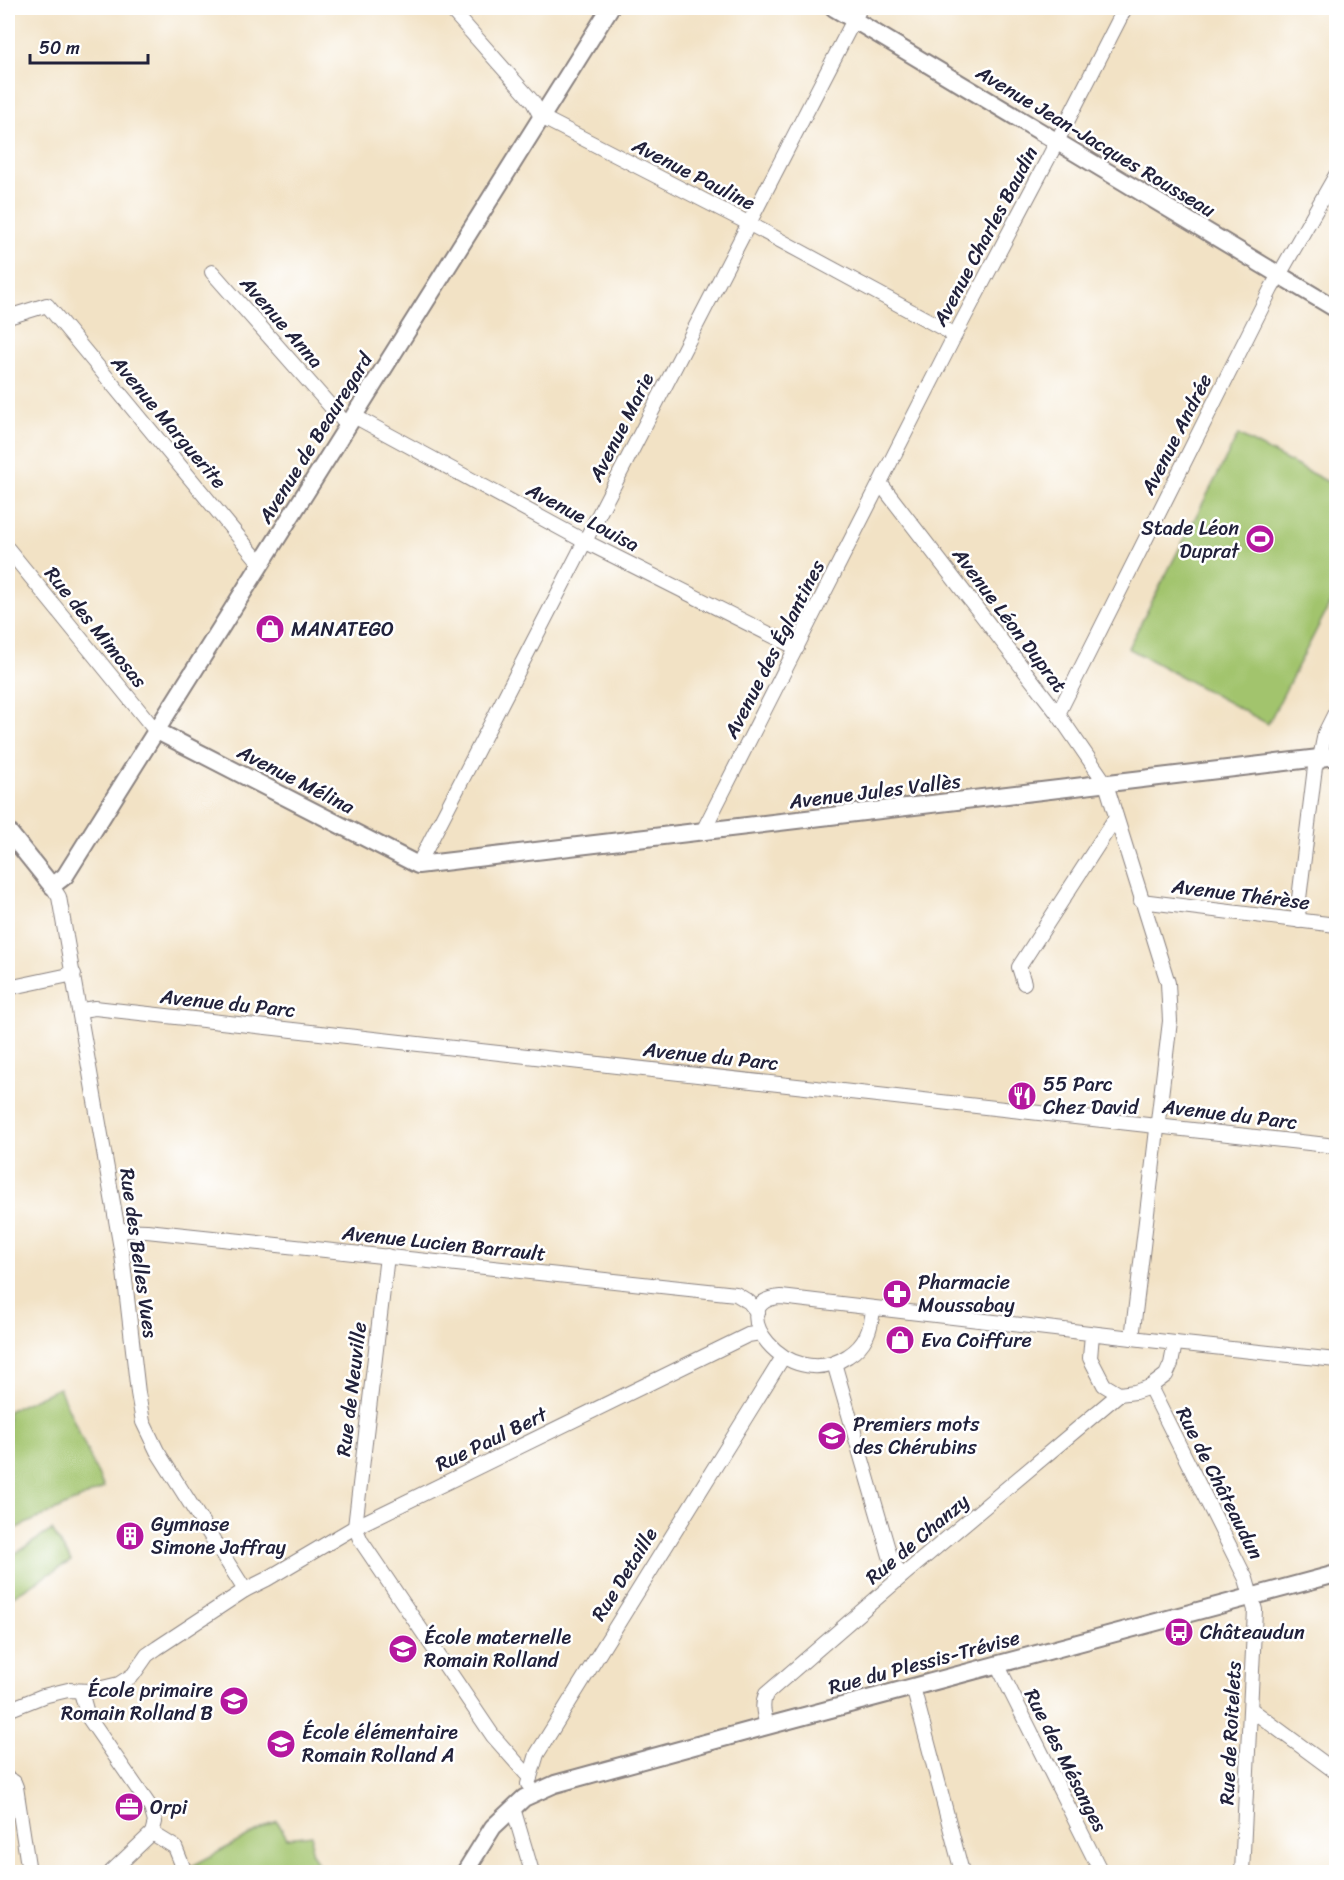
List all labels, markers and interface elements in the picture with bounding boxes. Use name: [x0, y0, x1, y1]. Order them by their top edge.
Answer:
scale bar: [30, 27, 148, 65]
text: 50 m: [39, 32, 80, 64]
street label: Avenue Jean-Jacques Rousseau: [968, 55, 1223, 227]
street label: Avenue Pauline: [625, 128, 762, 221]
street label: Avenue Charles Baudin: [923, 140, 1048, 334]
street label: Avenue Anna: [230, 267, 332, 377]
street label: Avenue de Beauregard: [248, 345, 383, 532]
street label: Avenue Marguerite: [101, 347, 235, 497]
street label: Avenue Marie: [578, 366, 664, 489]
street label: Avenue Andrée: [1130, 367, 1222, 502]
street label: Avenue Louisa: [519, 472, 646, 562]
place label: Stade Léon Duprat: [1141, 511, 1240, 569]
sports icon: Stade Léon Duprat: [1244, 523, 1276, 555]
street label: Avenue Léon Duprat: [942, 539, 1076, 701]
street label: Avenue des Églantines: [714, 553, 835, 746]
street label: Rue des Mimosas: [35, 559, 157, 697]
place label: MANATEGO: [291, 612, 394, 647]
shop icon: MANATEGO: [254, 613, 286, 645]
street label: Avenue Mélina: [230, 734, 361, 824]
street label: Avenue Jules Vallès: [786, 764, 964, 819]
street label: Avenue Thérèse: [1169, 869, 1312, 920]
street label: Avenue du Parc: [158, 979, 297, 1028]
street label: Avenue du Parc: [641, 1032, 780, 1081]
place label: 55 Parc Chez David: [1043, 1067, 1140, 1125]
restaurant icon: 55 Parc Chez David: [1006, 1080, 1038, 1112]
street label: Avenue du Parc: [1159, 1089, 1300, 1140]
street label: Rue des Belles Vues: [109, 1166, 168, 1341]
street label: Avenue Lucien Barrault: [339, 1215, 548, 1272]
place label: Pharmacie Moussabay: [918, 1265, 1015, 1323]
pharmacy icon: Pharmacie Moussabay: [881, 1278, 913, 1310]
street label: Rue de Neuville: [326, 1320, 377, 1458]
place label: Eva Coiffure: [921, 1323, 1032, 1358]
shop icon: Eva Coiffure: [884, 1324, 916, 1356]
street label: Rue Paul Bert: [429, 1397, 554, 1482]
street label: Rue de Châteaudun: [1166, 1400, 1273, 1566]
place label: Premiers mots des Chérubins: [853, 1407, 980, 1465]
school or university icon: Premiers mots des Chérubins: [816, 1420, 848, 1452]
street label: Rue de Chanzy: [857, 1485, 978, 1594]
place label: Gymnase Simone Jaffray: [151, 1507, 287, 1565]
building icon: Gymnase Simone Jaffray: [114, 1520, 146, 1552]
street label: Rue Detaille: [582, 1520, 667, 1628]
place label: Châteaudun: [1200, 1615, 1305, 1650]
bus stop icon: Châteaudun: [1163, 1616, 1195, 1648]
place label: École maternelle Romain Rolland: [424, 1620, 572, 1678]
street label: Rue du Plessis-Trévise: [824, 1620, 1024, 1705]
school or university icon: École maternelle Romain Rolland: [387, 1633, 419, 1665]
street label: Rue de Roitelets: [1209, 1659, 1252, 1806]
place label: École primaire Romain Rolland B: [61, 1673, 213, 1731]
street label: Rue des Mésanges: [1014, 1682, 1117, 1839]
school or university icon: École primaire Romain Rolland B: [218, 1685, 250, 1717]
place label: École élémentaire Romain Rolland A: [302, 1715, 458, 1773]
school or university icon: École élémentaire Romain Rolland A: [265, 1728, 297, 1760]
place label: Orpi: [150, 1790, 189, 1825]
office icon: Orpi: [113, 1791, 145, 1823]

